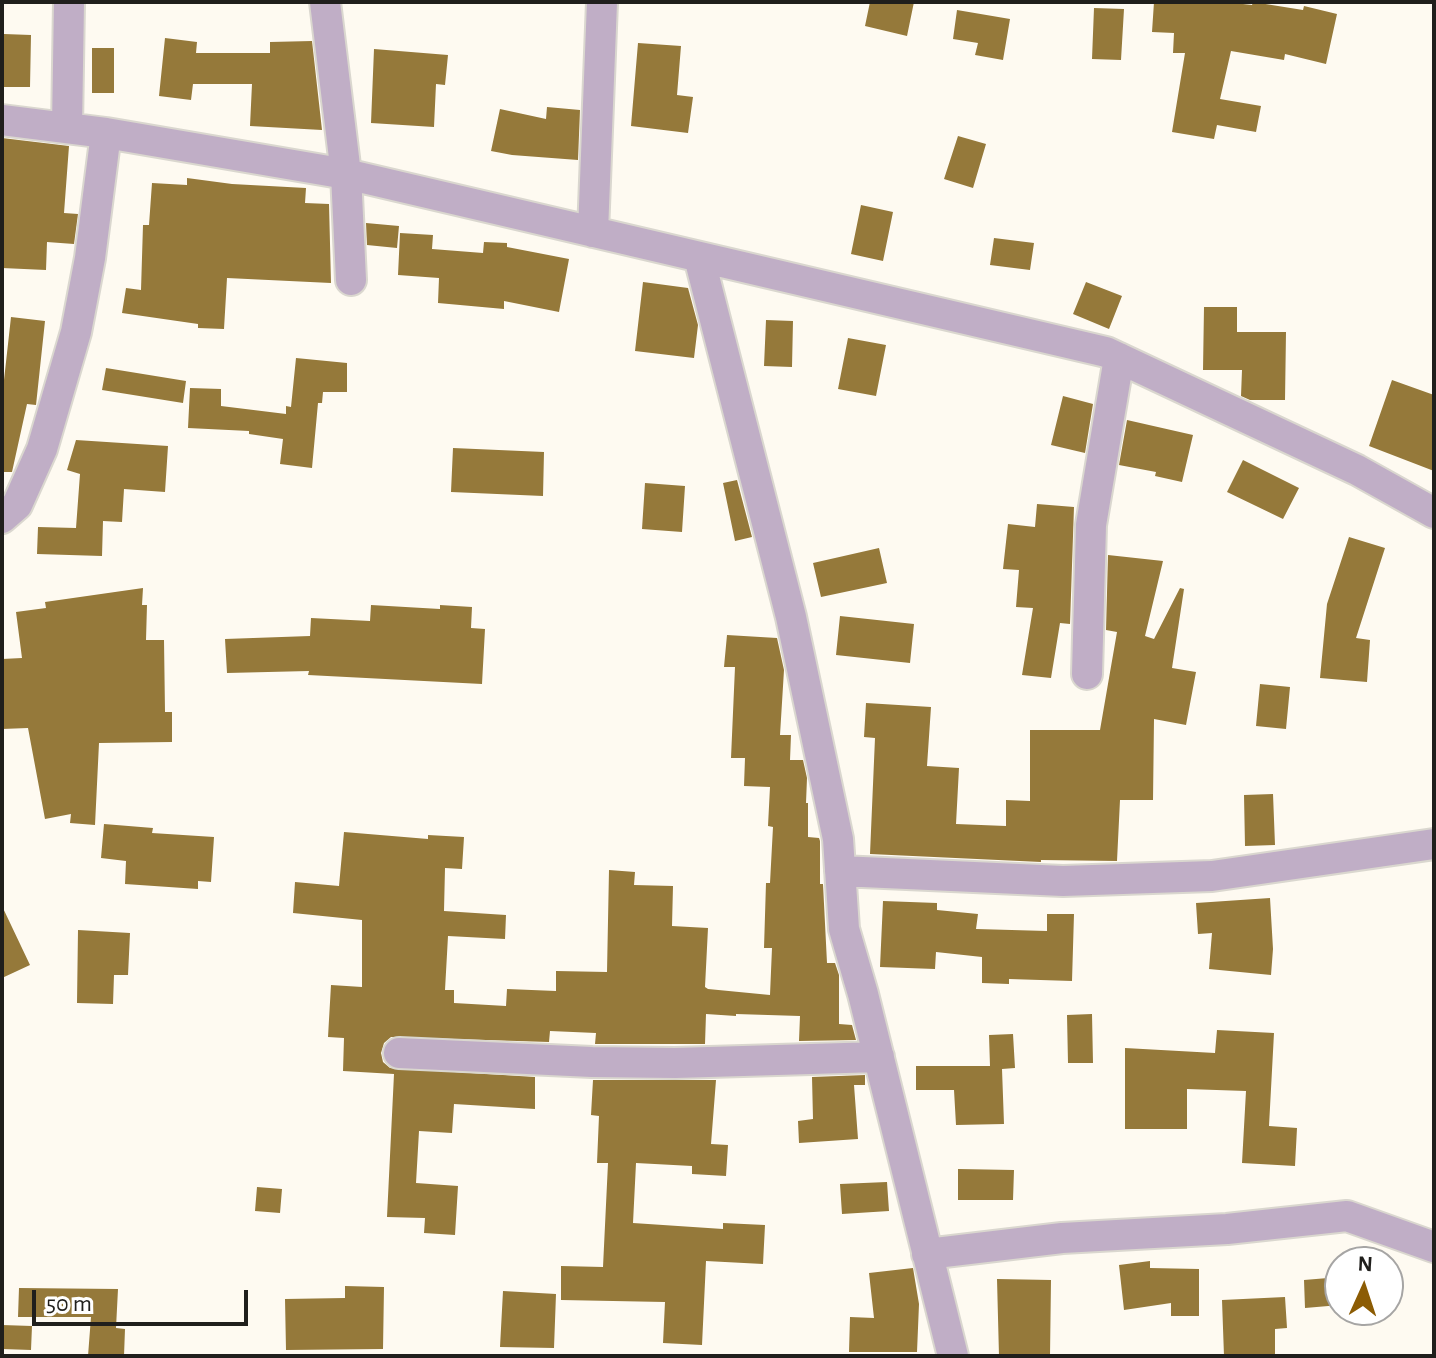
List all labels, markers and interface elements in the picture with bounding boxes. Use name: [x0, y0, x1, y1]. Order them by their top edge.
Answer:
north arrow: [1324, 1246, 1404, 1326]
text: N: [1357, 1253, 1373, 1275]
scale bar: [36, 1274, 252, 1324]
text: 50 m: [46, 1292, 92, 1316]

